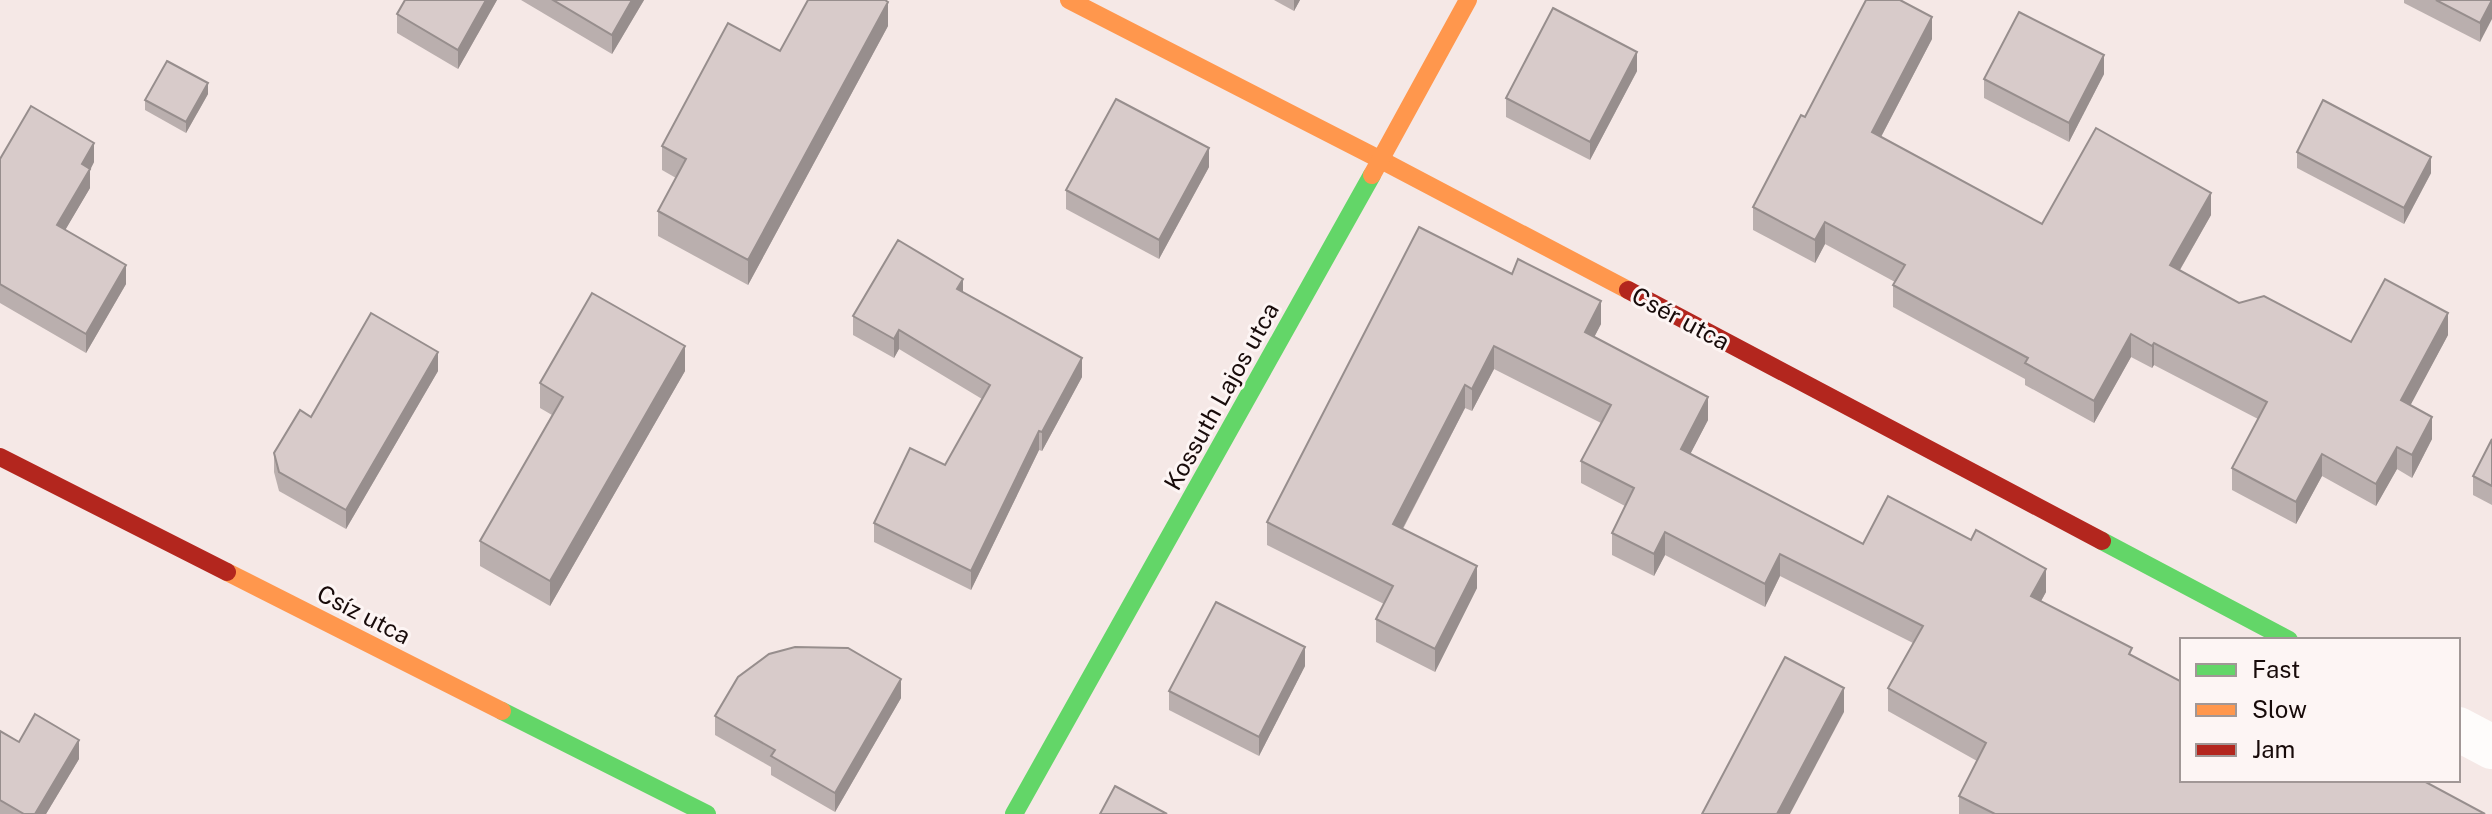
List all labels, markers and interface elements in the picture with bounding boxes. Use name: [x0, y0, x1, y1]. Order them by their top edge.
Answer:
street label: Csér utca: [1627, 281, 1735, 355]
street label: Kossuth Lajos utca: [1158, 297, 1284, 495]
street label: Csíz utca: [313, 579, 415, 649]
legend: [2180, 638, 2460, 782]
text: Fast: [2252, 655, 2300, 683]
text: Slow: [2252, 695, 2307, 723]
text: Jam: [2252, 735, 2295, 763]

